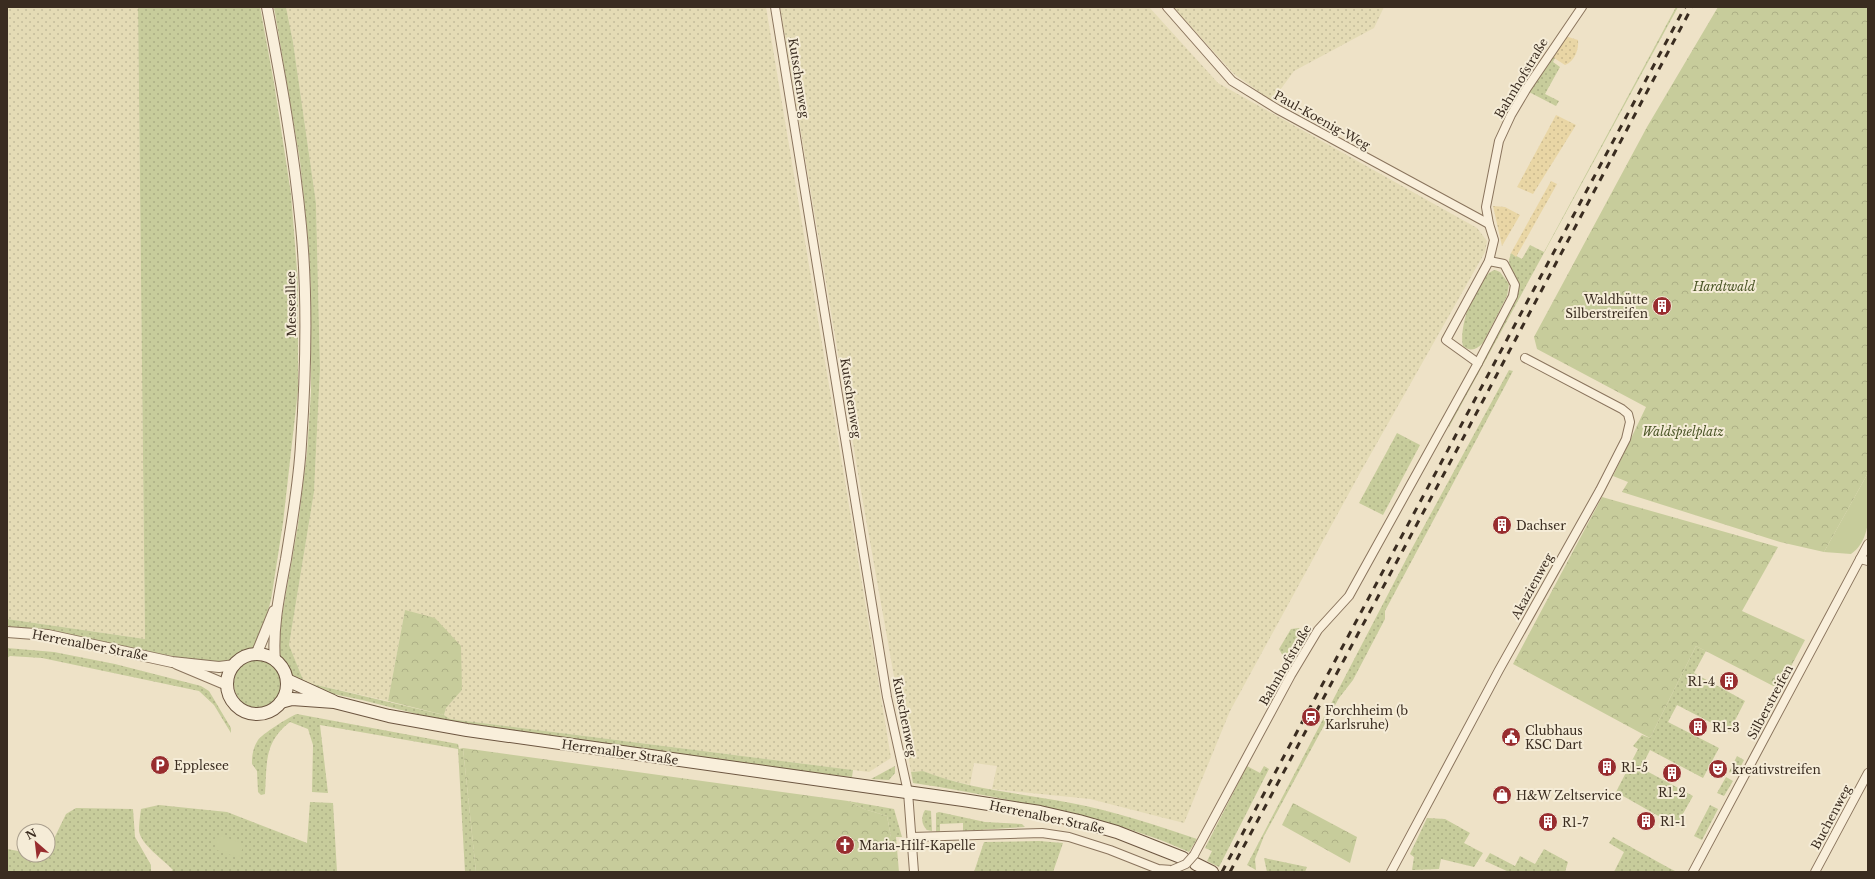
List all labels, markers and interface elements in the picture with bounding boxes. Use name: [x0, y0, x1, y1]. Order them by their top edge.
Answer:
street label: Bahnhofstraße: [1491, 35, 1551, 121]
street label: Kutschenweg: [785, 37, 813, 120]
street label: Paul-Koenig-Weg: [1271, 87, 1373, 153]
street label: Messeallee: [283, 271, 299, 337]
park label: Hardtwald: [1692, 279, 1756, 294]
place label: Waldhütte Silberstreifen: [1565, 292, 1648, 321]
building icon: Waldhütte Silberstreifen: [1651, 295, 1673, 317]
street label: Kutschenweg: [837, 357, 865, 440]
park label: Waldspielplatz: [1642, 424, 1724, 439]
building icon: Dachser: [1491, 514, 1513, 536]
place label: Dachser: [1516, 518, 1566, 533]
street label: Akazienweg: [1507, 550, 1557, 622]
street label: Bahnhofstraße: [1256, 622, 1314, 708]
street label: Herrenalber Straße: [31, 626, 149, 664]
street label: Silberstreifen: [1744, 662, 1796, 742]
building icon: R1-4: [1718, 670, 1740, 692]
place label: R1-4: [1688, 674, 1715, 689]
street label: Kutschenweg: [890, 676, 920, 759]
place label: Forchheim (b Karlsruhe): [1325, 703, 1408, 732]
station icon: Forchheim (b Karlsruhe): [1300, 706, 1322, 728]
building icon: R1-3: [1687, 716, 1709, 738]
place label: R1-3: [1712, 720, 1740, 735]
place label: Clubhaus KSC Dart: [1525, 723, 1583, 752]
public building icon: Clubhaus KSC Dart: [1500, 726, 1522, 748]
street label: Herrenalber Straße: [561, 736, 680, 768]
parking icon: Epplesee: [149, 754, 171, 776]
building icon: R1-5: [1596, 756, 1618, 778]
place label: Epplesee: [174, 758, 229, 773]
theatre icon: kreativstreifen: [1707, 758, 1729, 780]
place label: R1-5: [1621, 760, 1648, 775]
building icon: R1-2: [1661, 762, 1683, 784]
place label: kreativstreifen: [1732, 762, 1821, 777]
street label: Buchenweg: [1808, 781, 1855, 852]
shop icon: H&W Zeltservice: [1491, 784, 1513, 806]
place label: R1-2: [1658, 785, 1686, 800]
place label: H&W Zeltservice: [1516, 788, 1622, 803]
street label: Herrenalber Straße: [988, 797, 1106, 837]
building icon: R1-1: [1635, 810, 1657, 832]
building icon: R1-7: [1537, 811, 1559, 833]
place label: R1-1: [1660, 814, 1686, 829]
place label: R1-7: [1562, 815, 1589, 830]
north arrow: [16, 823, 56, 863]
text: N: [23, 825, 40, 843]
church icon: Maria-Hilf-Kapelle: [834, 834, 856, 856]
place label: Maria-Hilf-Kapelle: [859, 838, 976, 853]

